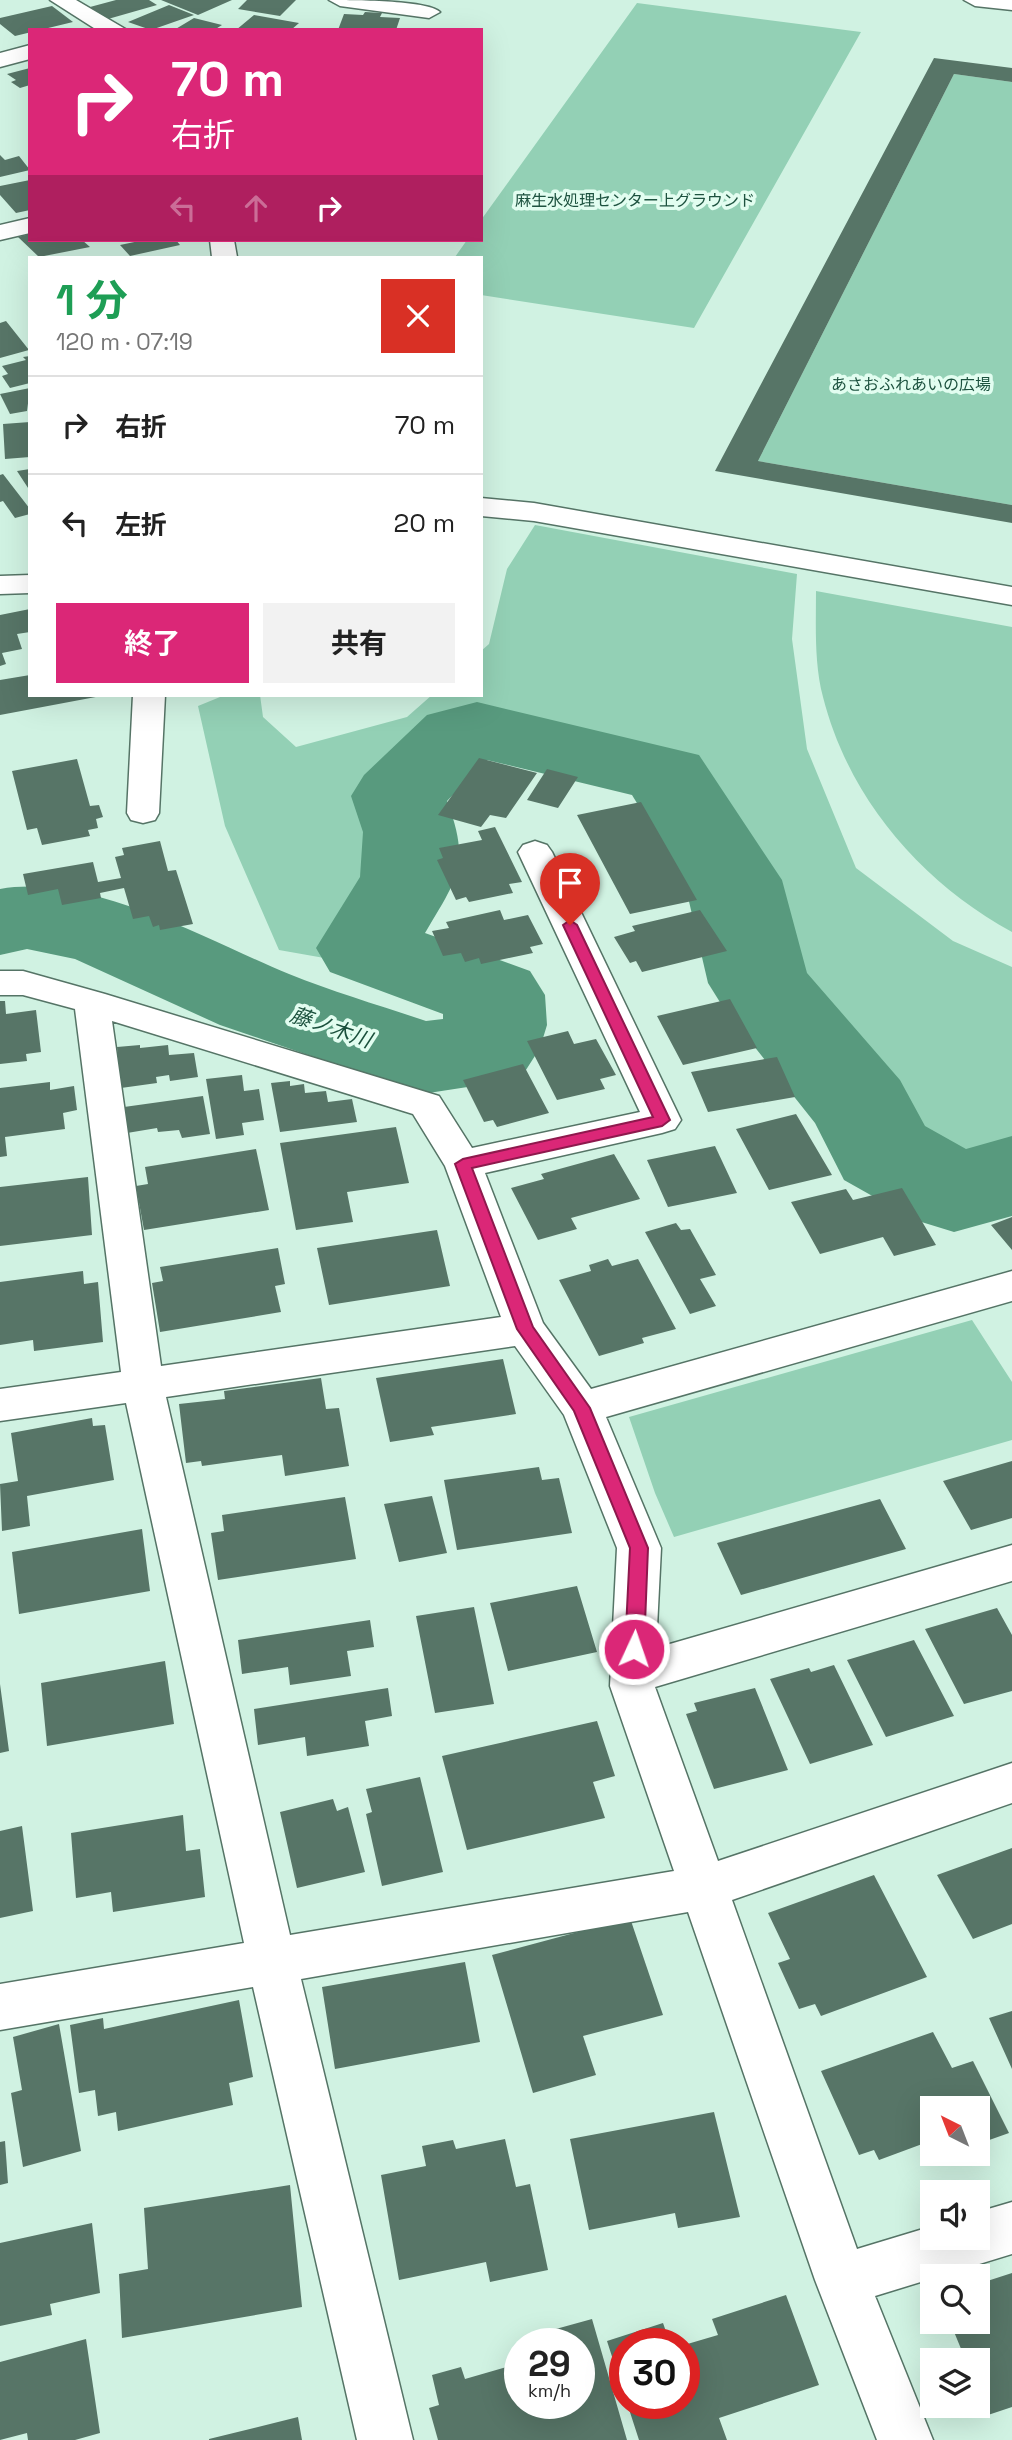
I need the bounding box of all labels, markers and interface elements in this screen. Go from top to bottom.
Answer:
text: 70 m [171,48,284,110]
icon: right [56,56,147,147]
text: 右折 [171,115,235,155]
icon: left [164,189,202,227]
icon: ahead [237,189,275,227]
icon: right [310,189,348,227]
park label: 麻生水処理センター上グラウンド [515,190,755,211]
text: 1 分 [56,274,128,327]
button: close [381,279,455,353]
text: 120 m · 07:19 [56,327,193,357]
park label: あさおふれあいの広場 [831,374,991,395]
icon: right [56,406,94,444]
text: 70 m [395,408,455,442]
text: 右折 [115,410,167,444]
icon: left [56,504,94,542]
text: 20 m [394,506,455,540]
text: 左折 [115,508,167,542]
button: 終了 [56,603,249,683]
button: 共有 [263,603,455,683]
pin [540,853,600,925]
icon: arrive [551,864,589,902]
water label: 藤ノ木川 [287,1001,377,1054]
position arrow [597,1612,671,1686]
north arrow [920,2096,990,2166]
map controls [920,2096,990,2418]
button: sound [920,2180,990,2250]
button: search [920,2264,990,2334]
speed limit sign: 30 [609,2328,700,2419]
text: 29 [528,2342,571,2386]
button: layers [920,2348,990,2418]
text: km/h [528,2379,571,2402]

